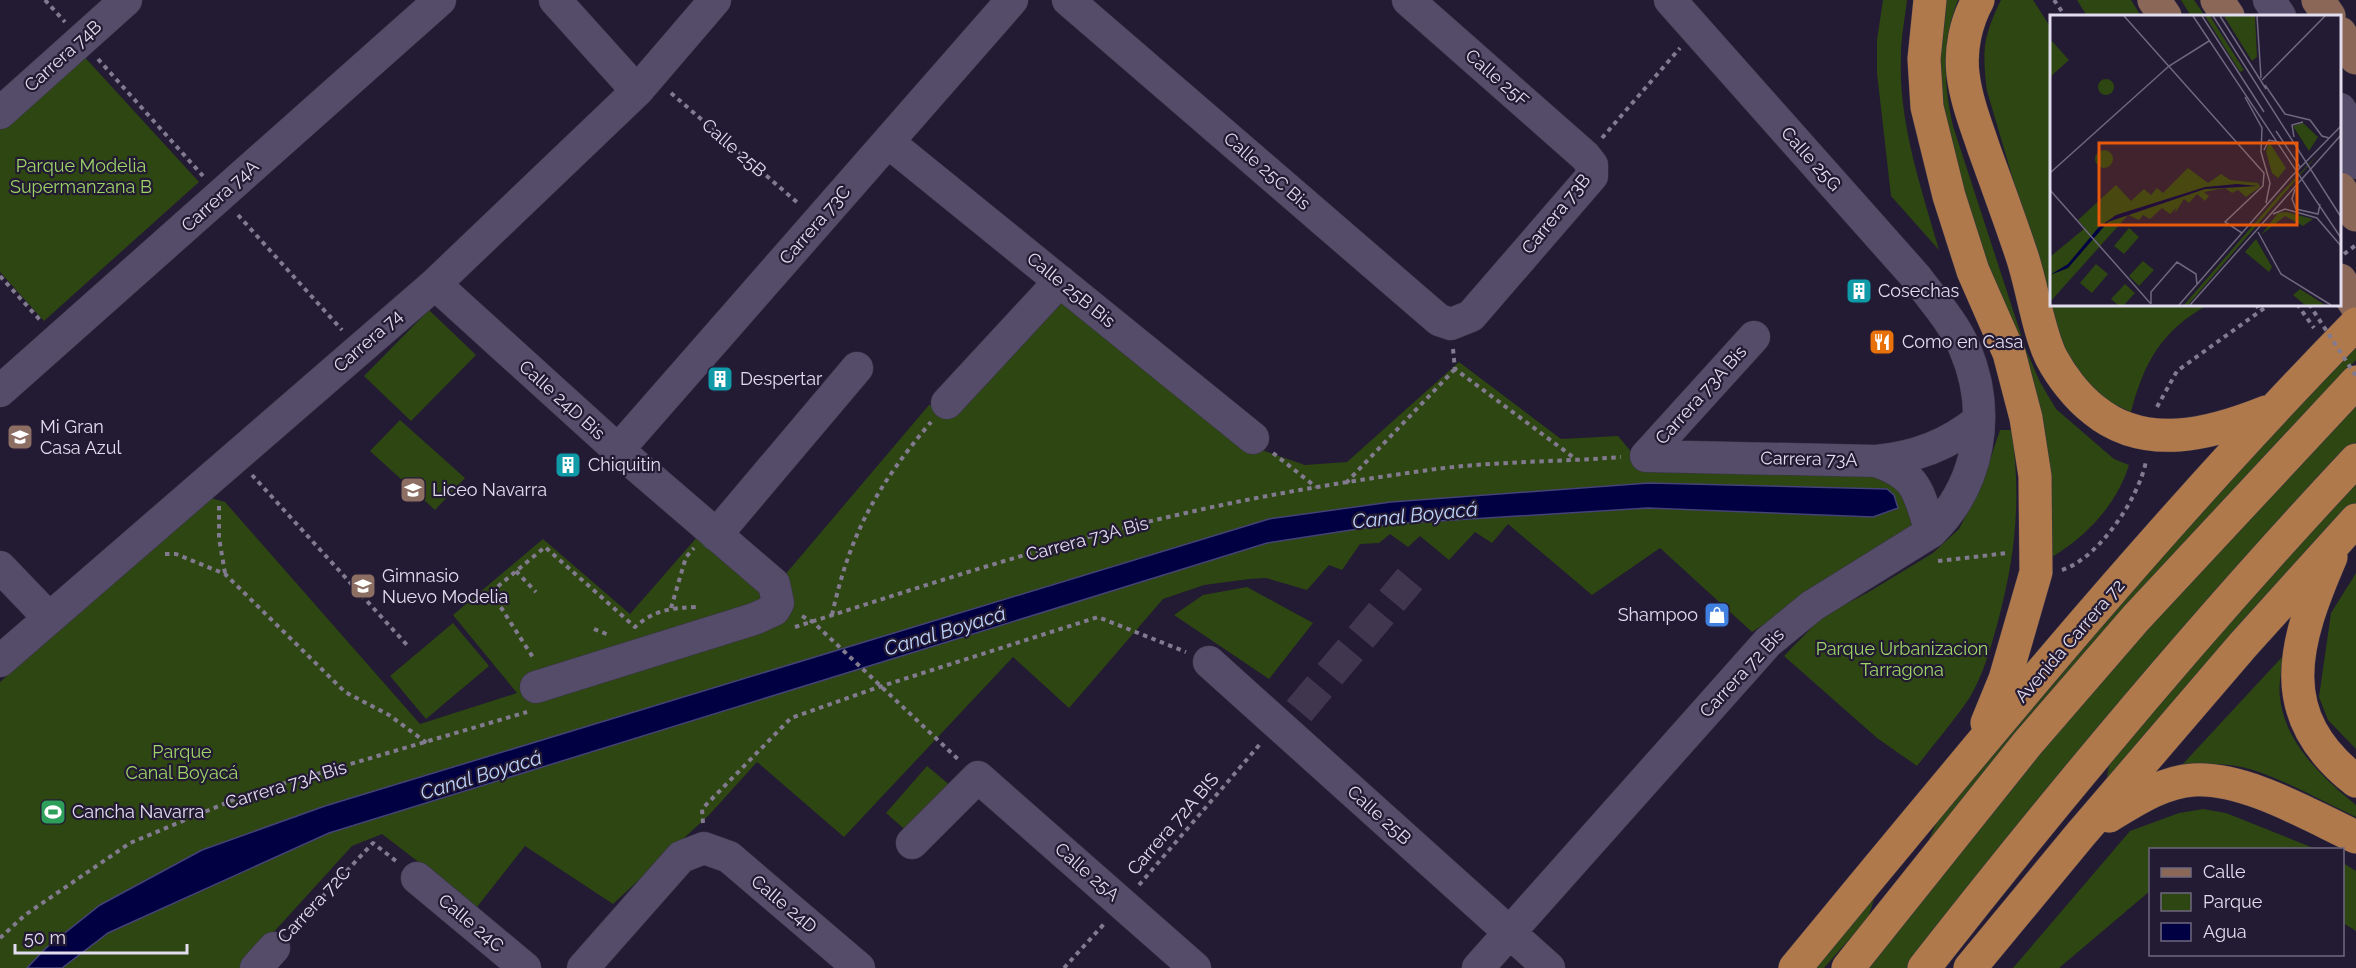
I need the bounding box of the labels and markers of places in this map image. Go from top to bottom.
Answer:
building icon: Cosechas [1844,276,1874,306]
place label: Cosechas [1878,280,1960,301]
restaurant icon: Como en Casa [1867,327,1897,357]
place label: Como en Casa [1902,331,2023,352]
building icon: Despertar [705,364,735,394]
place label: Despertar [740,368,823,389]
place label: Mi Gran Casa Azul [40,416,121,458]
school or university icon: Mi Gran Casa Azul [5,422,35,452]
building icon: Chiquitin [553,450,583,480]
place label: Chiquitin [588,454,661,475]
school or university icon: Liceo Navarra [398,475,428,505]
place label: Liceo Navarra [432,479,547,500]
place label: Gimnasio Nuevo Modelia [382,565,508,607]
school or university icon: Gimnasio Nuevo Modelia [348,571,378,601]
shop icon: Shampoo [1702,600,1732,630]
place label: Shampoo [1618,604,1698,625]
sports icon: Cancha Navarra [38,797,68,827]
place label: Cancha Navarra [72,801,204,822]

